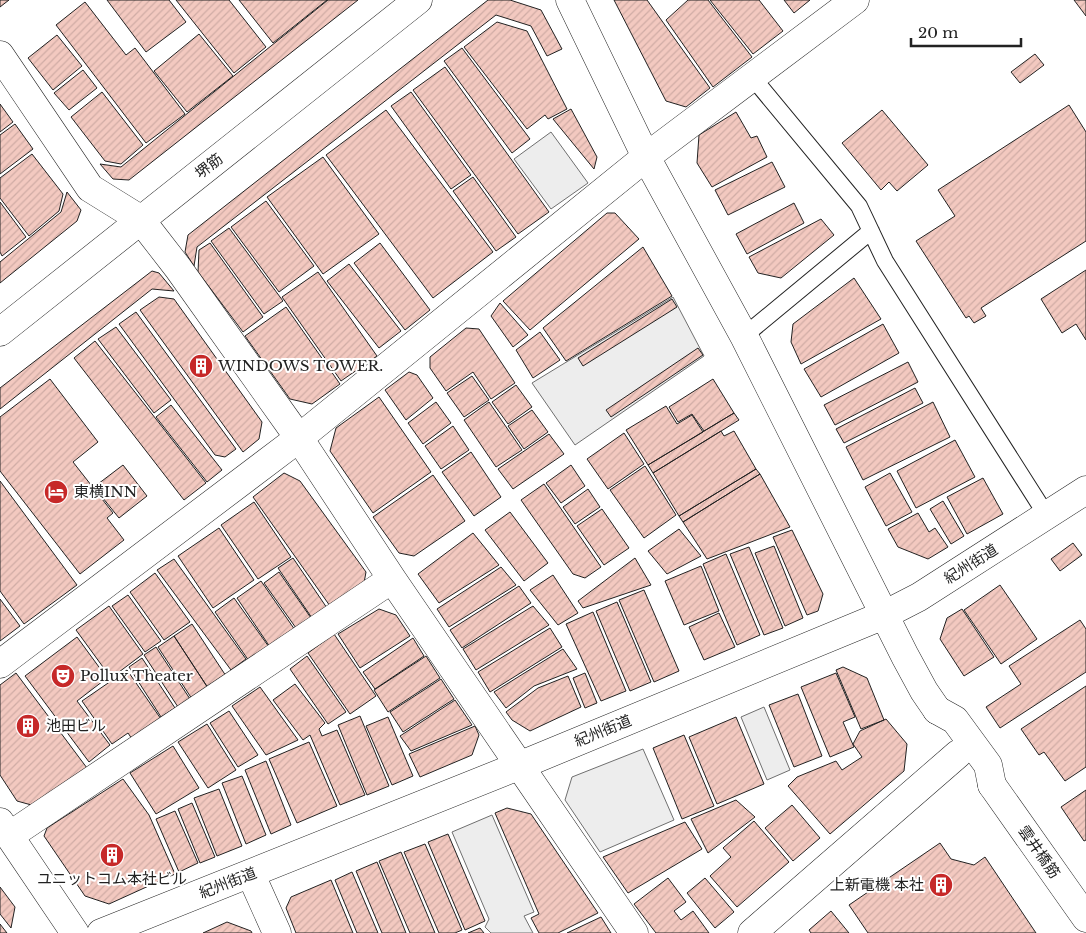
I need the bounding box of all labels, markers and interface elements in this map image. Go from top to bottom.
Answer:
scale bar [911,15,1021,47]
text: 20 m [918,23,958,42]
street label: 堺筋 [191,149,226,182]
building icon: WINDOWS TOWER. [188,353,214,379]
place label: WINDOWS TOWER. [217,356,383,375]
hotel icon: 東横INN [43,479,69,505]
place label: 東横INN [74,482,137,501]
street label: 紀州街道 [940,540,1001,588]
theatre icon: Pollux Theater [50,663,76,689]
place label: Pollux Theater [80,666,194,685]
street label: 紀州街道 [571,710,634,751]
building icon: 池田ビル [15,713,41,739]
place label: 池田ビル [46,716,106,735]
street label: 雲井橋筋 [1014,822,1064,882]
building icon: ユニットコム本社ビル [99,842,125,868]
street label: 紀州街道 [196,863,259,902]
place label: ユニットコム本社ビル [37,869,187,888]
building icon: 上新電機 本社 [928,872,954,898]
place label: 上新電機 本社 [830,875,924,894]

